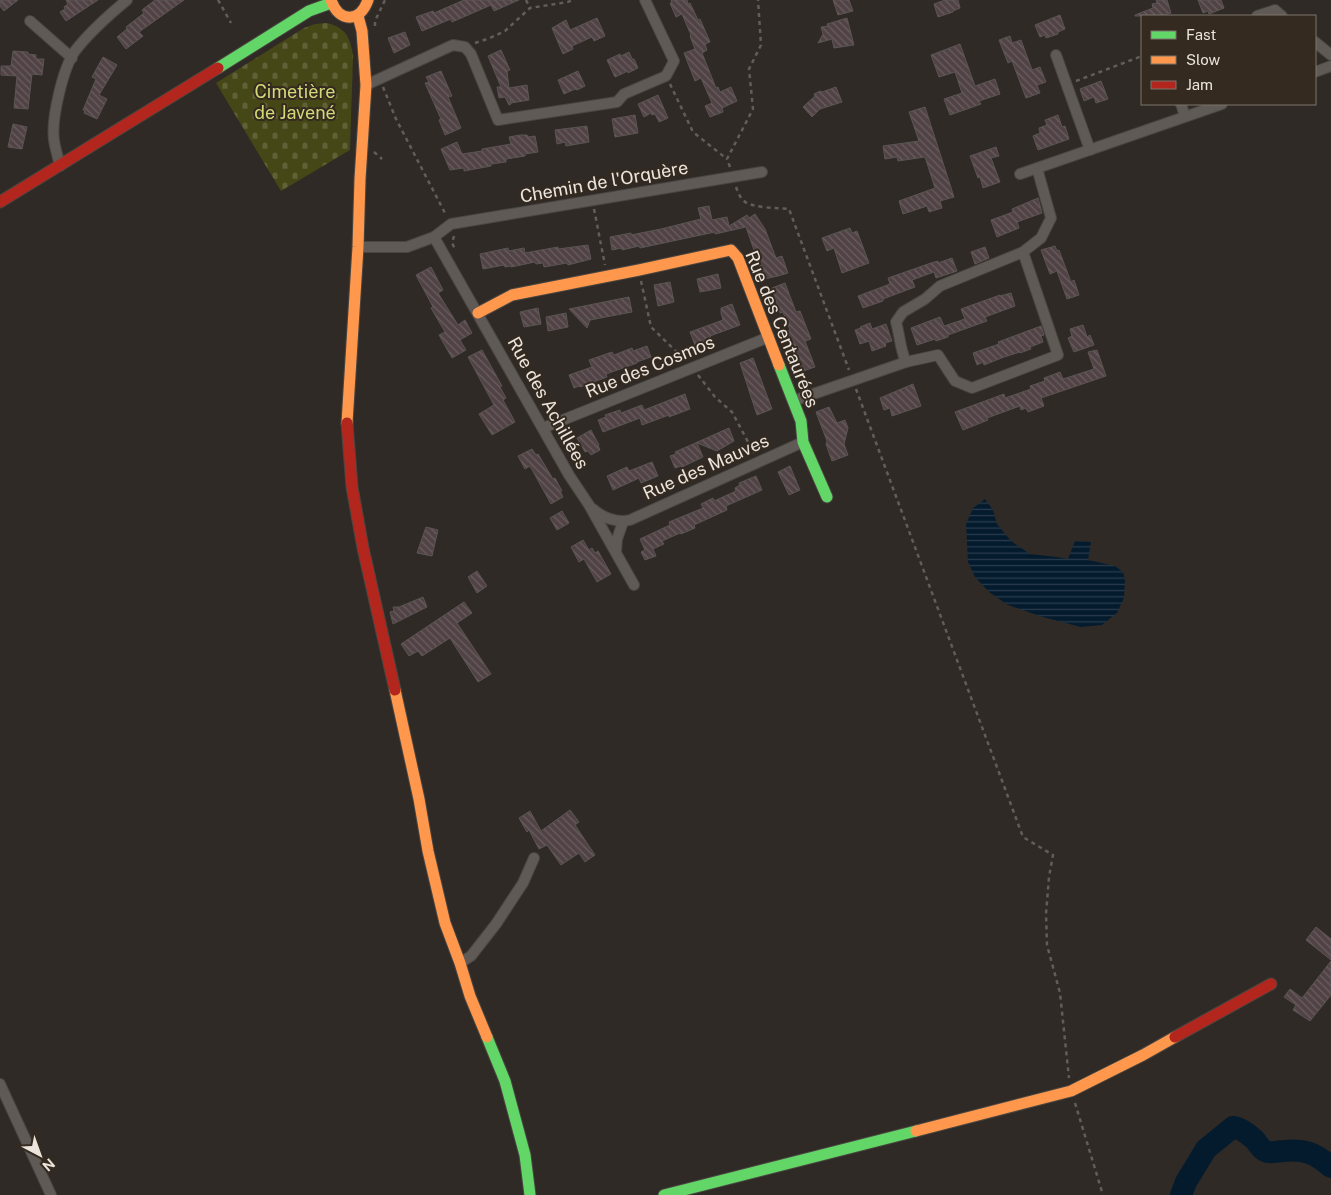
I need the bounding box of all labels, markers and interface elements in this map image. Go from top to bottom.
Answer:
legend [1141,15,1316,105]
text: Fast [1186,26,1216,43]
text: Slow [1186,51,1221,68]
text: Jam [1186,76,1213,93]
park label: Cimetière de Javené [254,81,336,123]
street label: Chemin de l'Orquère [518,156,690,207]
street label: Rue des Centaurées [741,247,824,410]
street label: Rue des Cosmos [582,331,717,402]
street label: Rue des Achillées [503,333,593,472]
street label: Rue des Mauves [640,429,772,504]
north arrow [15,1130,65,1180]
text: N [39,1155,58,1174]

